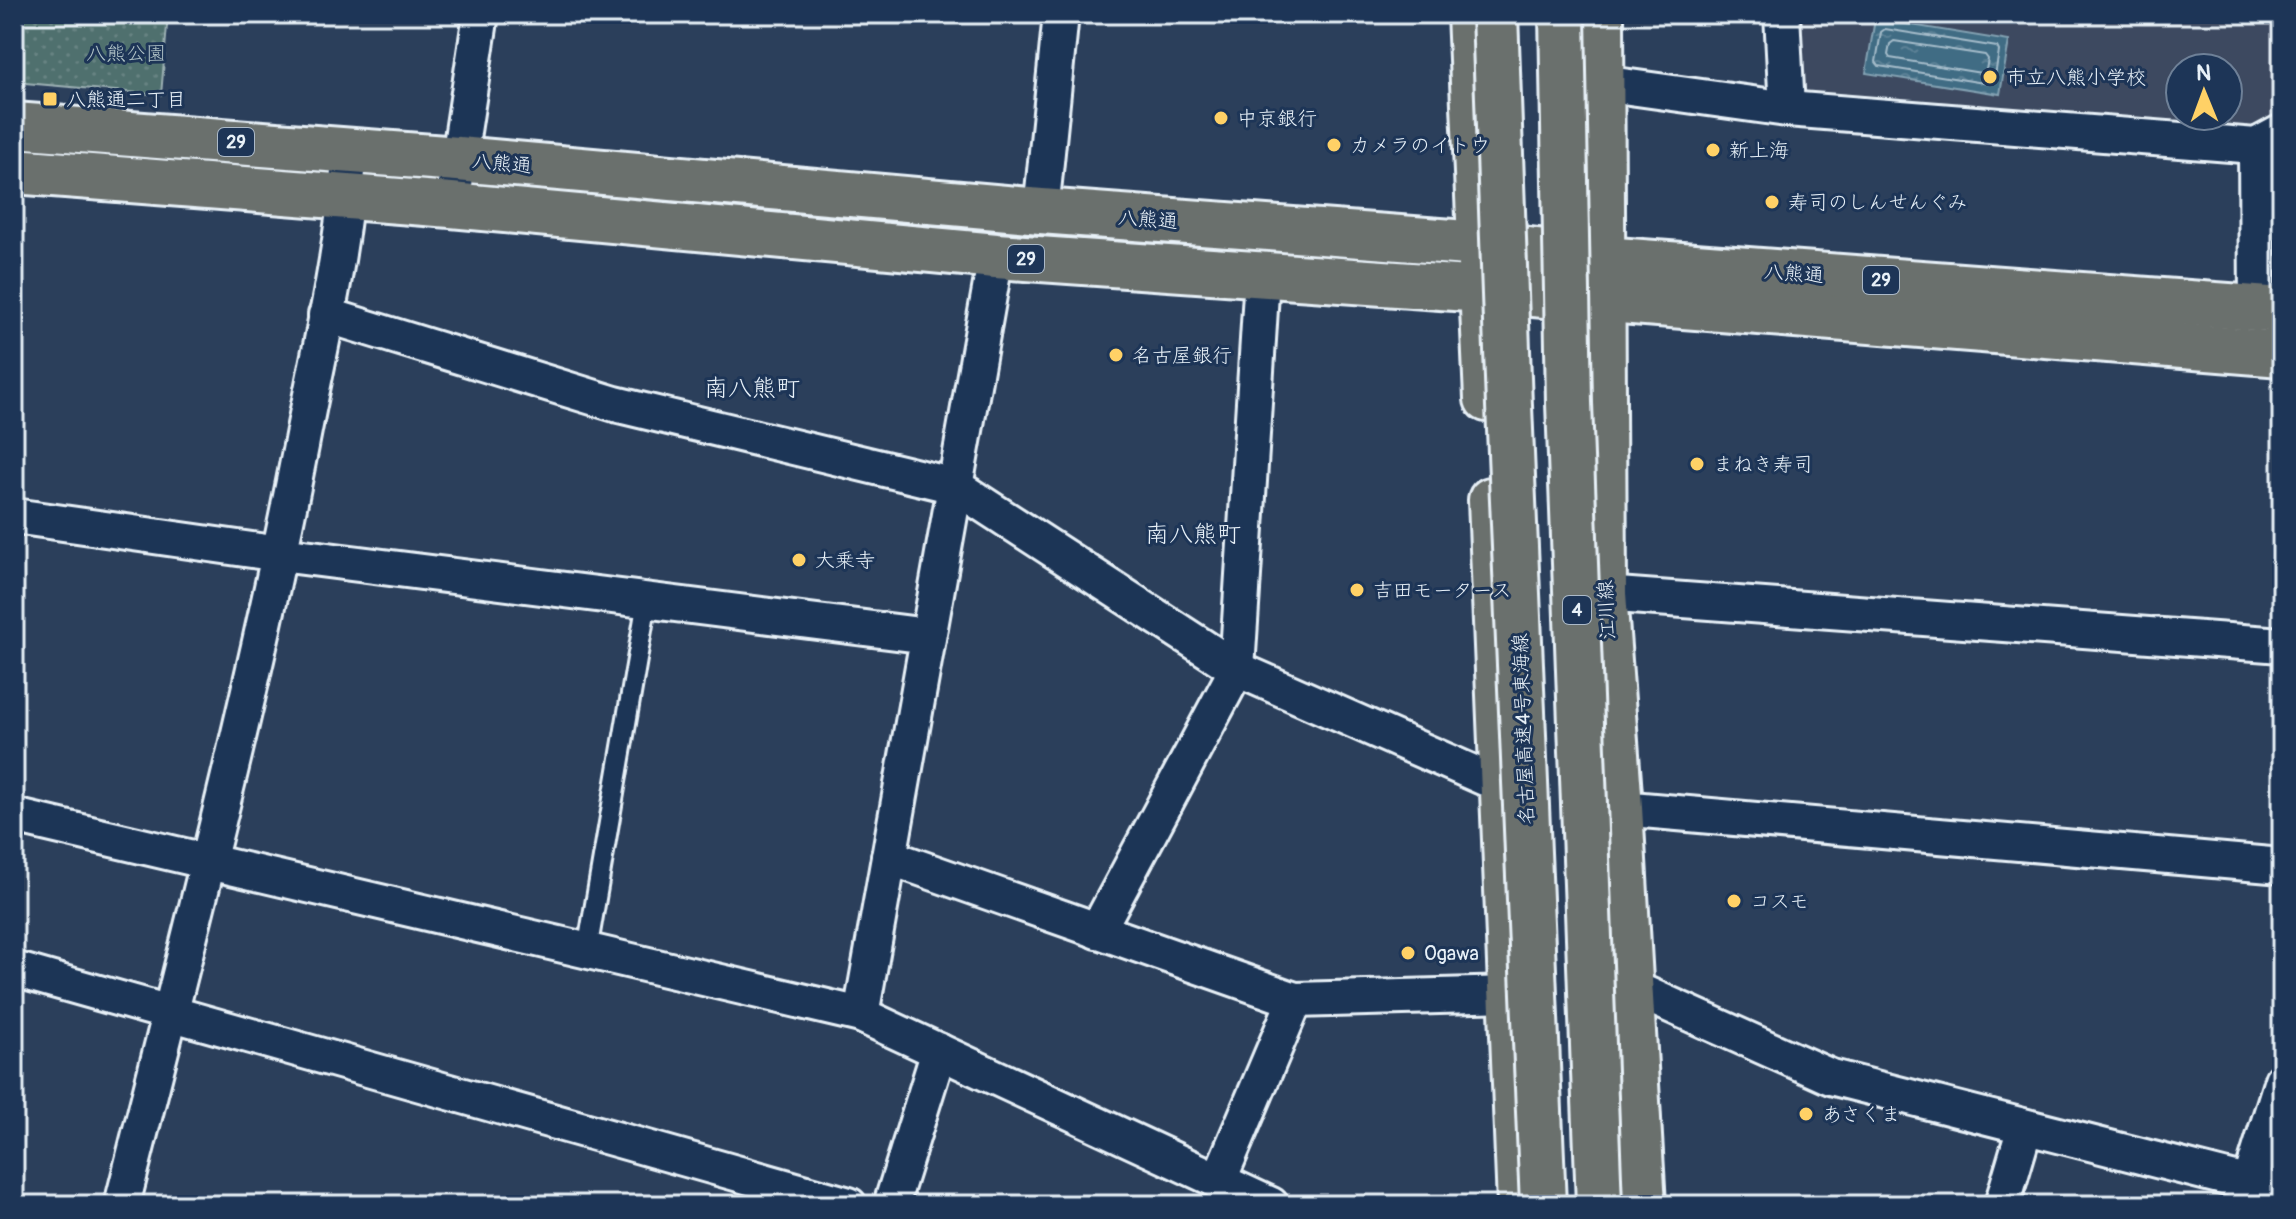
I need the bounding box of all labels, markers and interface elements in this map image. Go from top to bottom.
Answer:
park label: 八熊公園 [86,41,166,66]
north arrow [2164,52,2244,132]
text: N [2196,59,2211,87]
place label: 市立八熊小学校 [2006,65,2146,90]
marker: 市立八熊小学校 [1981,68,1999,86]
place label: 八熊通二丁目 [66,87,186,112]
marker: 八熊通二丁目 [41,90,59,108]
place label: 中京銀行 [1237,106,1317,131]
marker: 中京銀行 [1212,109,1230,127]
road number: 29 [218,128,254,156]
place label: カメラのイトウ [1350,133,1490,158]
marker: カメラのイトウ [1325,136,1343,154]
place label: 新上海 [1729,138,1789,163]
marker: 新上海 [1704,141,1722,159]
street label: 八熊通 [471,148,533,179]
place label: 寿司のしんせんぐみ [1788,190,1967,215]
marker: 寿司のしんせんぐみ [1763,193,1781,211]
street label: 八熊通 [1117,205,1179,234]
road number: 29 [1008,245,1044,273]
street label: 八熊通 [1763,259,1825,288]
road number: 29 [1863,266,1899,294]
place label: 名古屋銀行 [1132,343,1232,368]
marker: 名古屋銀行 [1107,346,1125,364]
district label: 南八熊町 [704,374,800,403]
place label: まねき寿司 [1713,452,1813,477]
marker: まねき寿司 [1688,455,1706,473]
district label: 南八熊町 [1145,520,1241,549]
place label: 大乗寺 [815,548,875,573]
marker: 大乗寺 [790,551,808,569]
place label: 吉田モータース [1373,578,1511,603]
street label: 江川線 [1592,579,1621,641]
marker: 吉田モータース [1348,581,1366,599]
road number: 4 [1563,596,1591,624]
street label: 名古屋高速4号東海線 [1508,633,1539,825]
place label: コスモ [1750,889,1809,914]
marker: コスモ [1725,892,1743,910]
place label: Ogawa [1424,941,1479,966]
marker: Ogawa [1399,944,1417,962]
place label: あさくま [1822,1102,1901,1127]
marker: あさくま [1797,1105,1815,1123]

